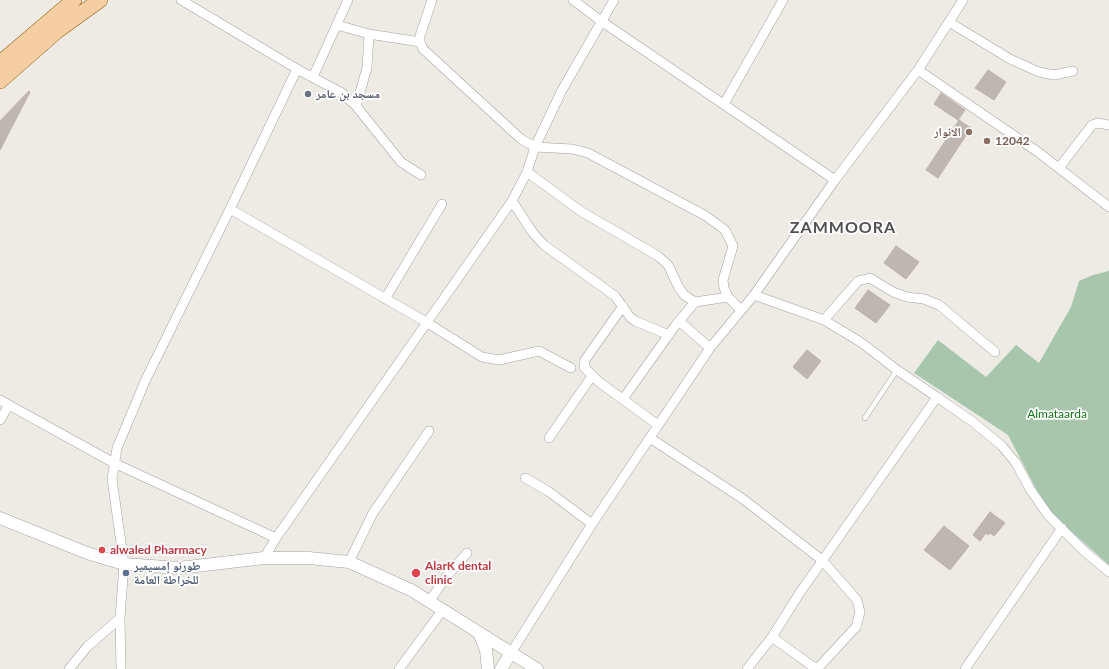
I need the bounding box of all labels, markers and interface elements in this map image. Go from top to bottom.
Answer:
place label: مسجد بن عامر [316,87,380,101]
marker: مسجد بن عامر [303,89,313,99]
place label: الانوار [934,125,961,139]
marker: الانوار [964,127,974,137]
place label: 12042 [995,134,1030,148]
marker: 12042 [982,136,992,146]
district label: ZAMMOORA [790,218,896,238]
park label: Almataarda [1027,407,1087,421]
place label: alwaled Pharmacy [110,543,207,557]
marker: alwaled Pharmacy [97,545,107,555]
place label: طورنو إمسيمير للخراطة العامة [134,559,201,587]
place label: AlarK dental clinic [425,559,491,587]
marker: AlarK dental clinic [410,567,422,579]
marker: طورنو إمسيمير للخراطة العامة [121,568,131,578]

